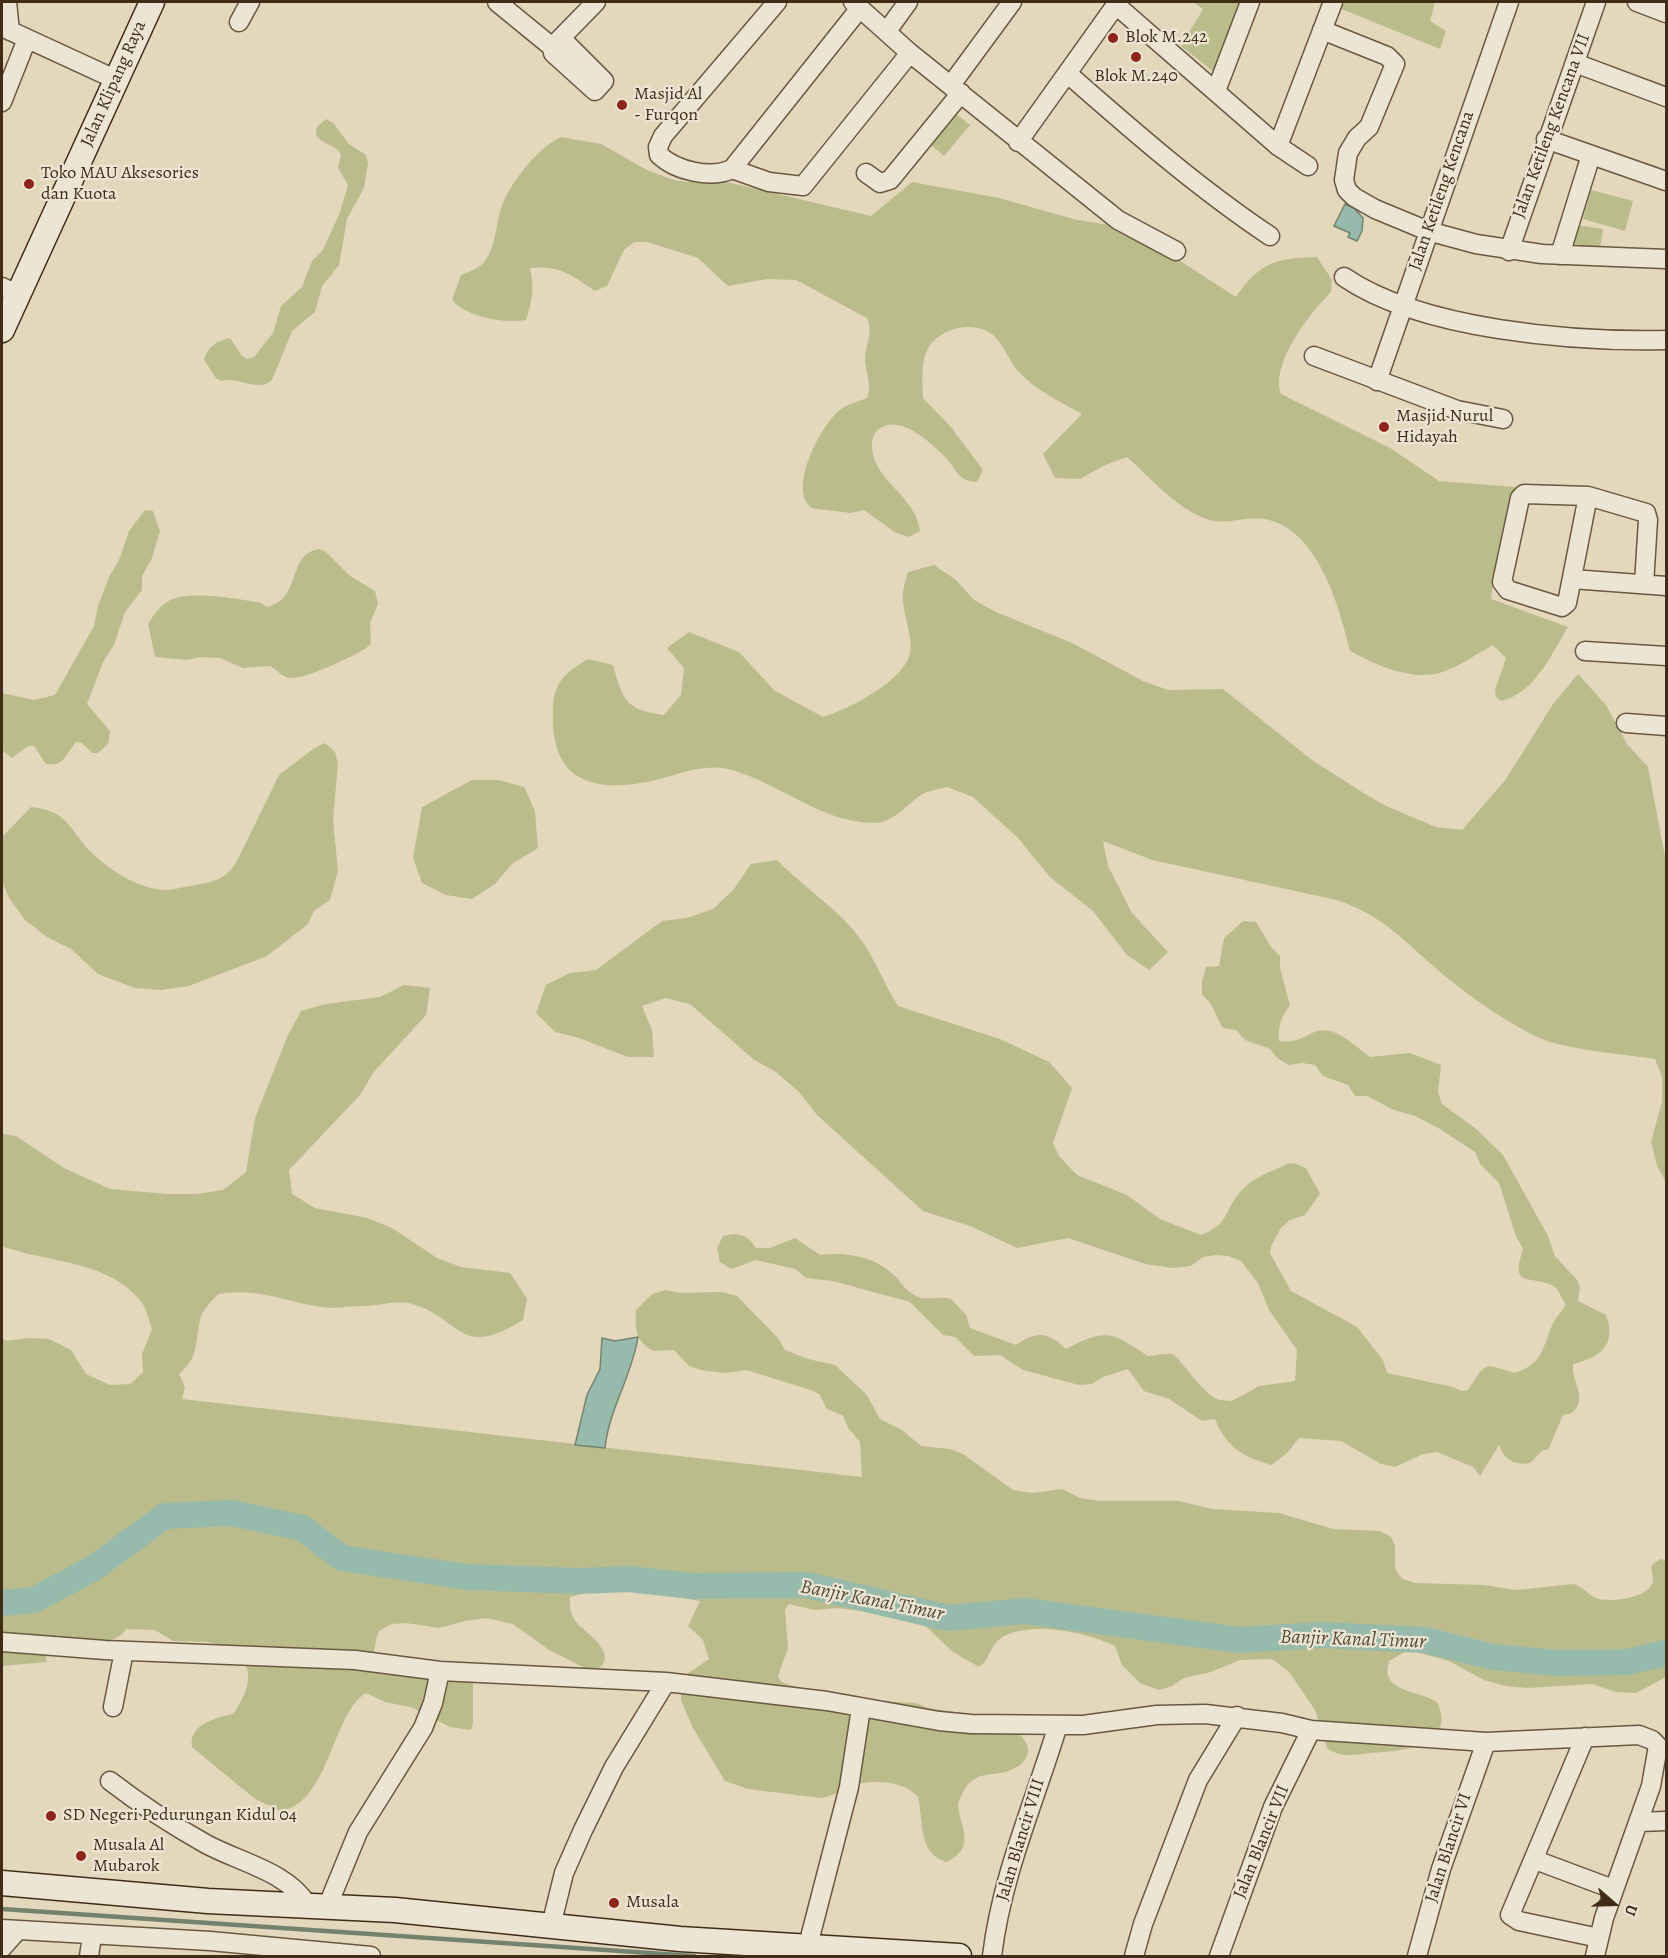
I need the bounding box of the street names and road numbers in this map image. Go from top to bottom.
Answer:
street label: Jalan Klipang Raya [77,18,151,150]
street label: Jalan Ketileng Kencana VII [1509,31,1595,221]
street label: Jalan Ketileng Kencana [1405,108,1479,274]
street label: Jalan Blancir VIII [992,1776,1050,1904]
street label: Jalan Blancir VII [1229,1782,1295,1902]
street label: Jalan Blancir VI [1421,1790,1477,1906]

